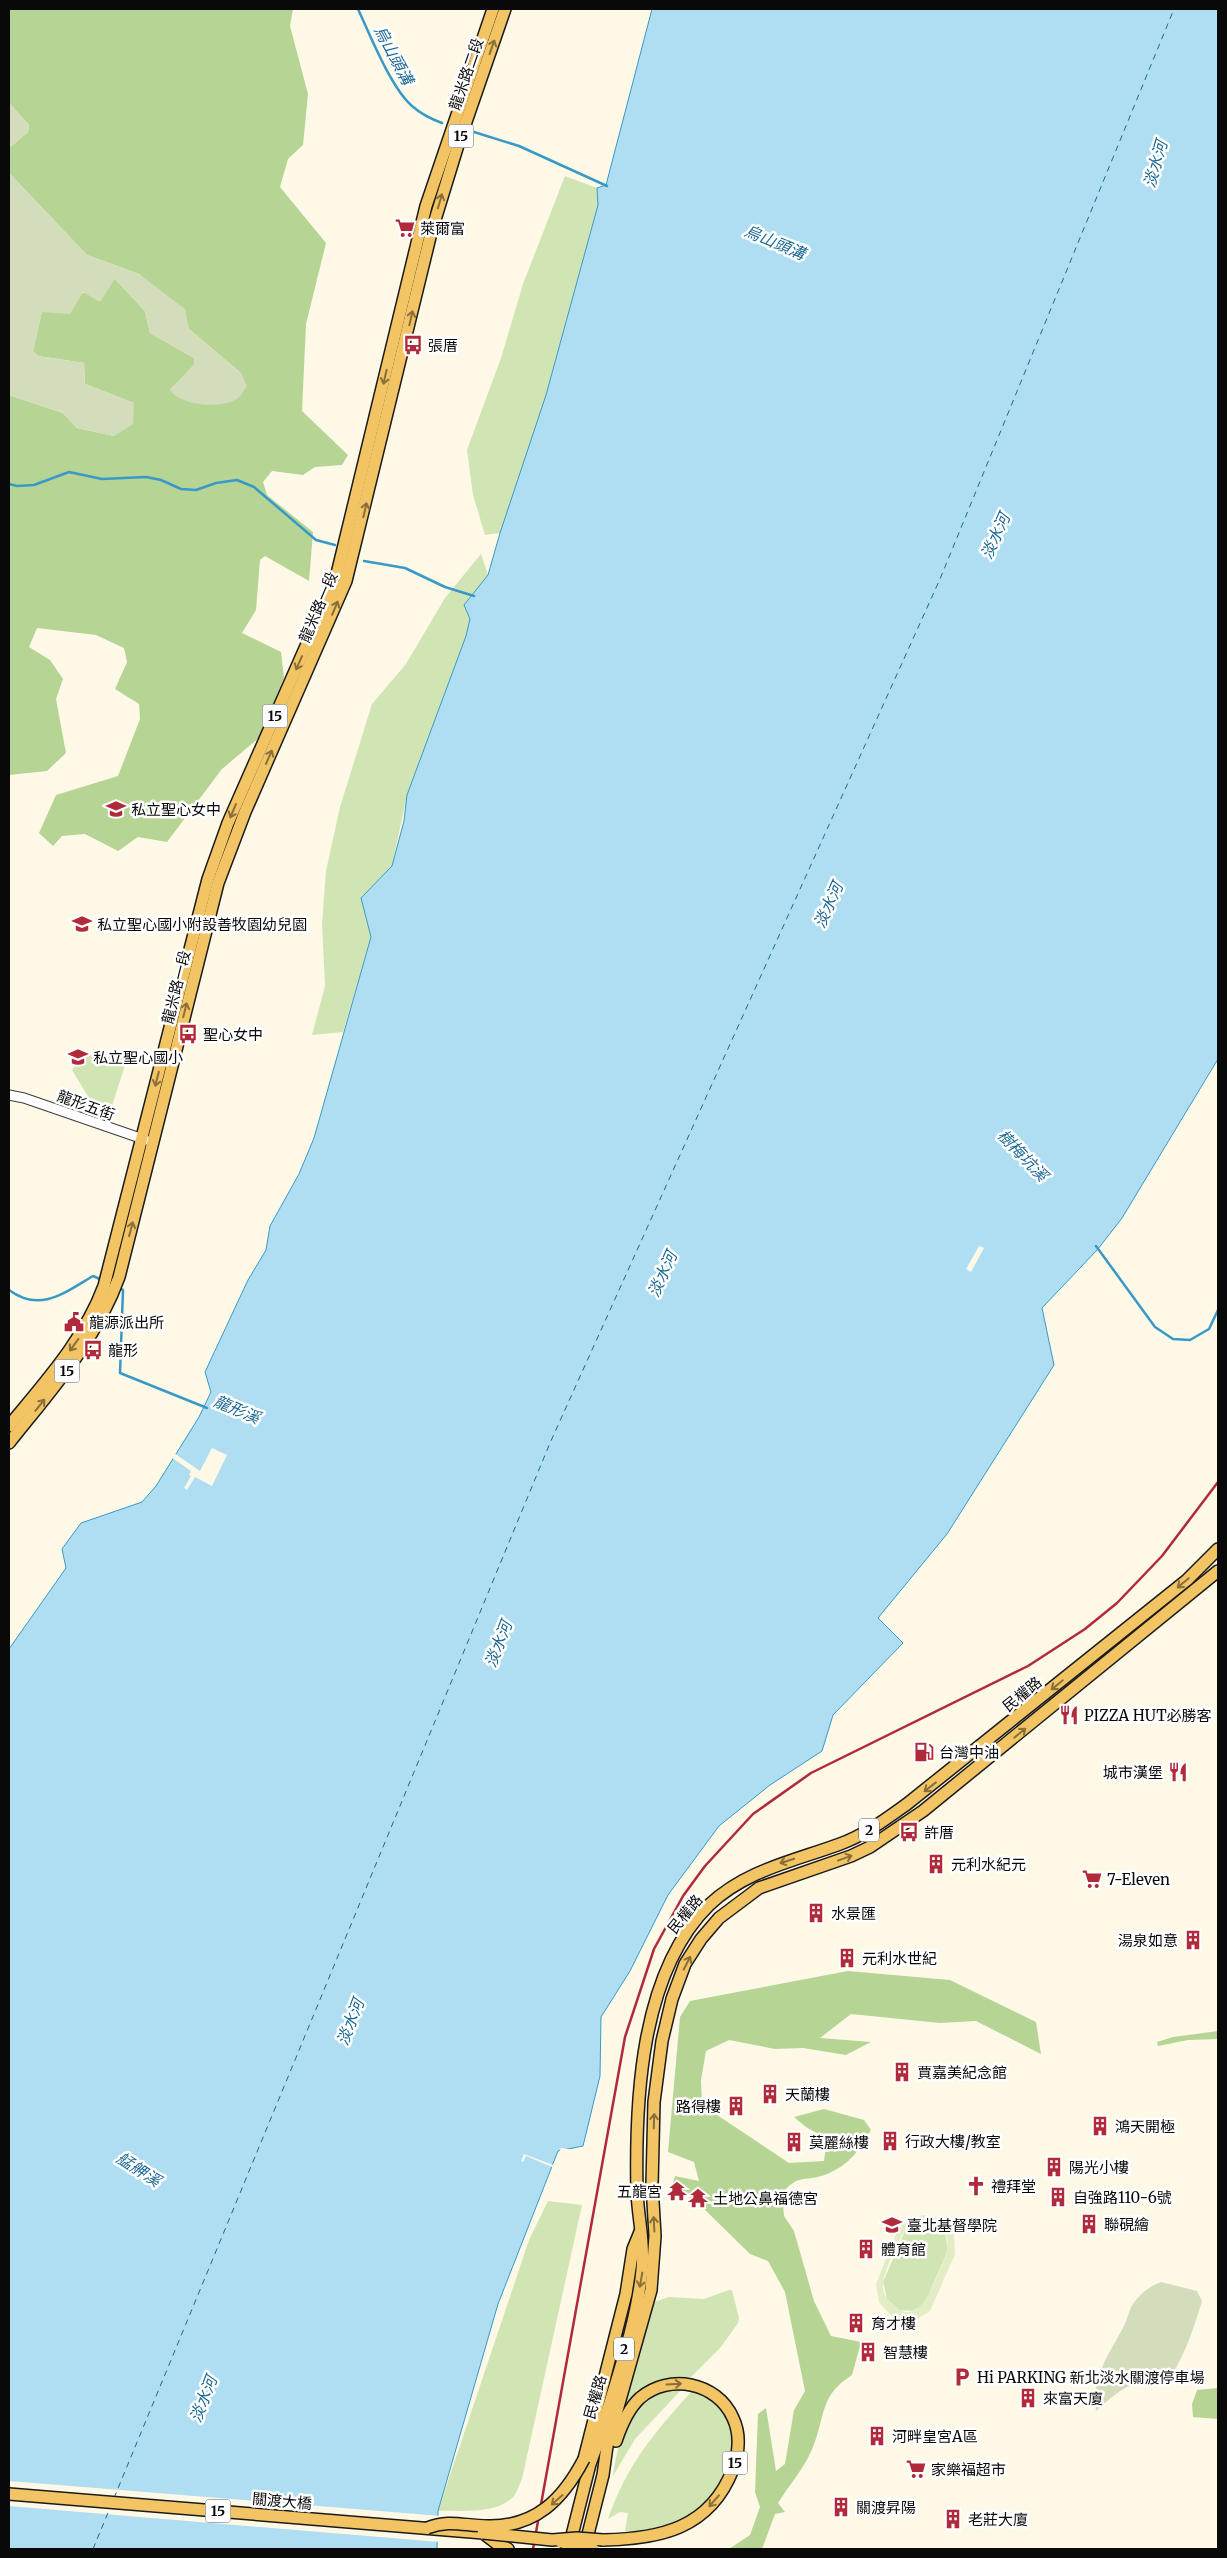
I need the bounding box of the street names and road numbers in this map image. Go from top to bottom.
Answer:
street label: 龍米路二段 [445,35,487,113]
road number: 15 [448,124,474,148]
street label: 龍米路一段 [295,569,341,645]
road number: 15 [262,704,288,728]
street label: 龍米路一段 [158,948,194,1026]
street label: 龍形五街 [55,1086,117,1124]
road number: 15 [54,1360,80,1382]
street label: 民權路 [999,1672,1045,1716]
road number: 2 [859,1818,879,1842]
street label: 民權路 [663,1891,707,1937]
road number: 2 [614,2338,634,2360]
street label: 民權路 [580,2373,610,2421]
road number: 15 [722,2452,748,2474]
street label: 關渡大橋 [251,2489,313,2513]
road number: 15 [206,2500,230,2522]

